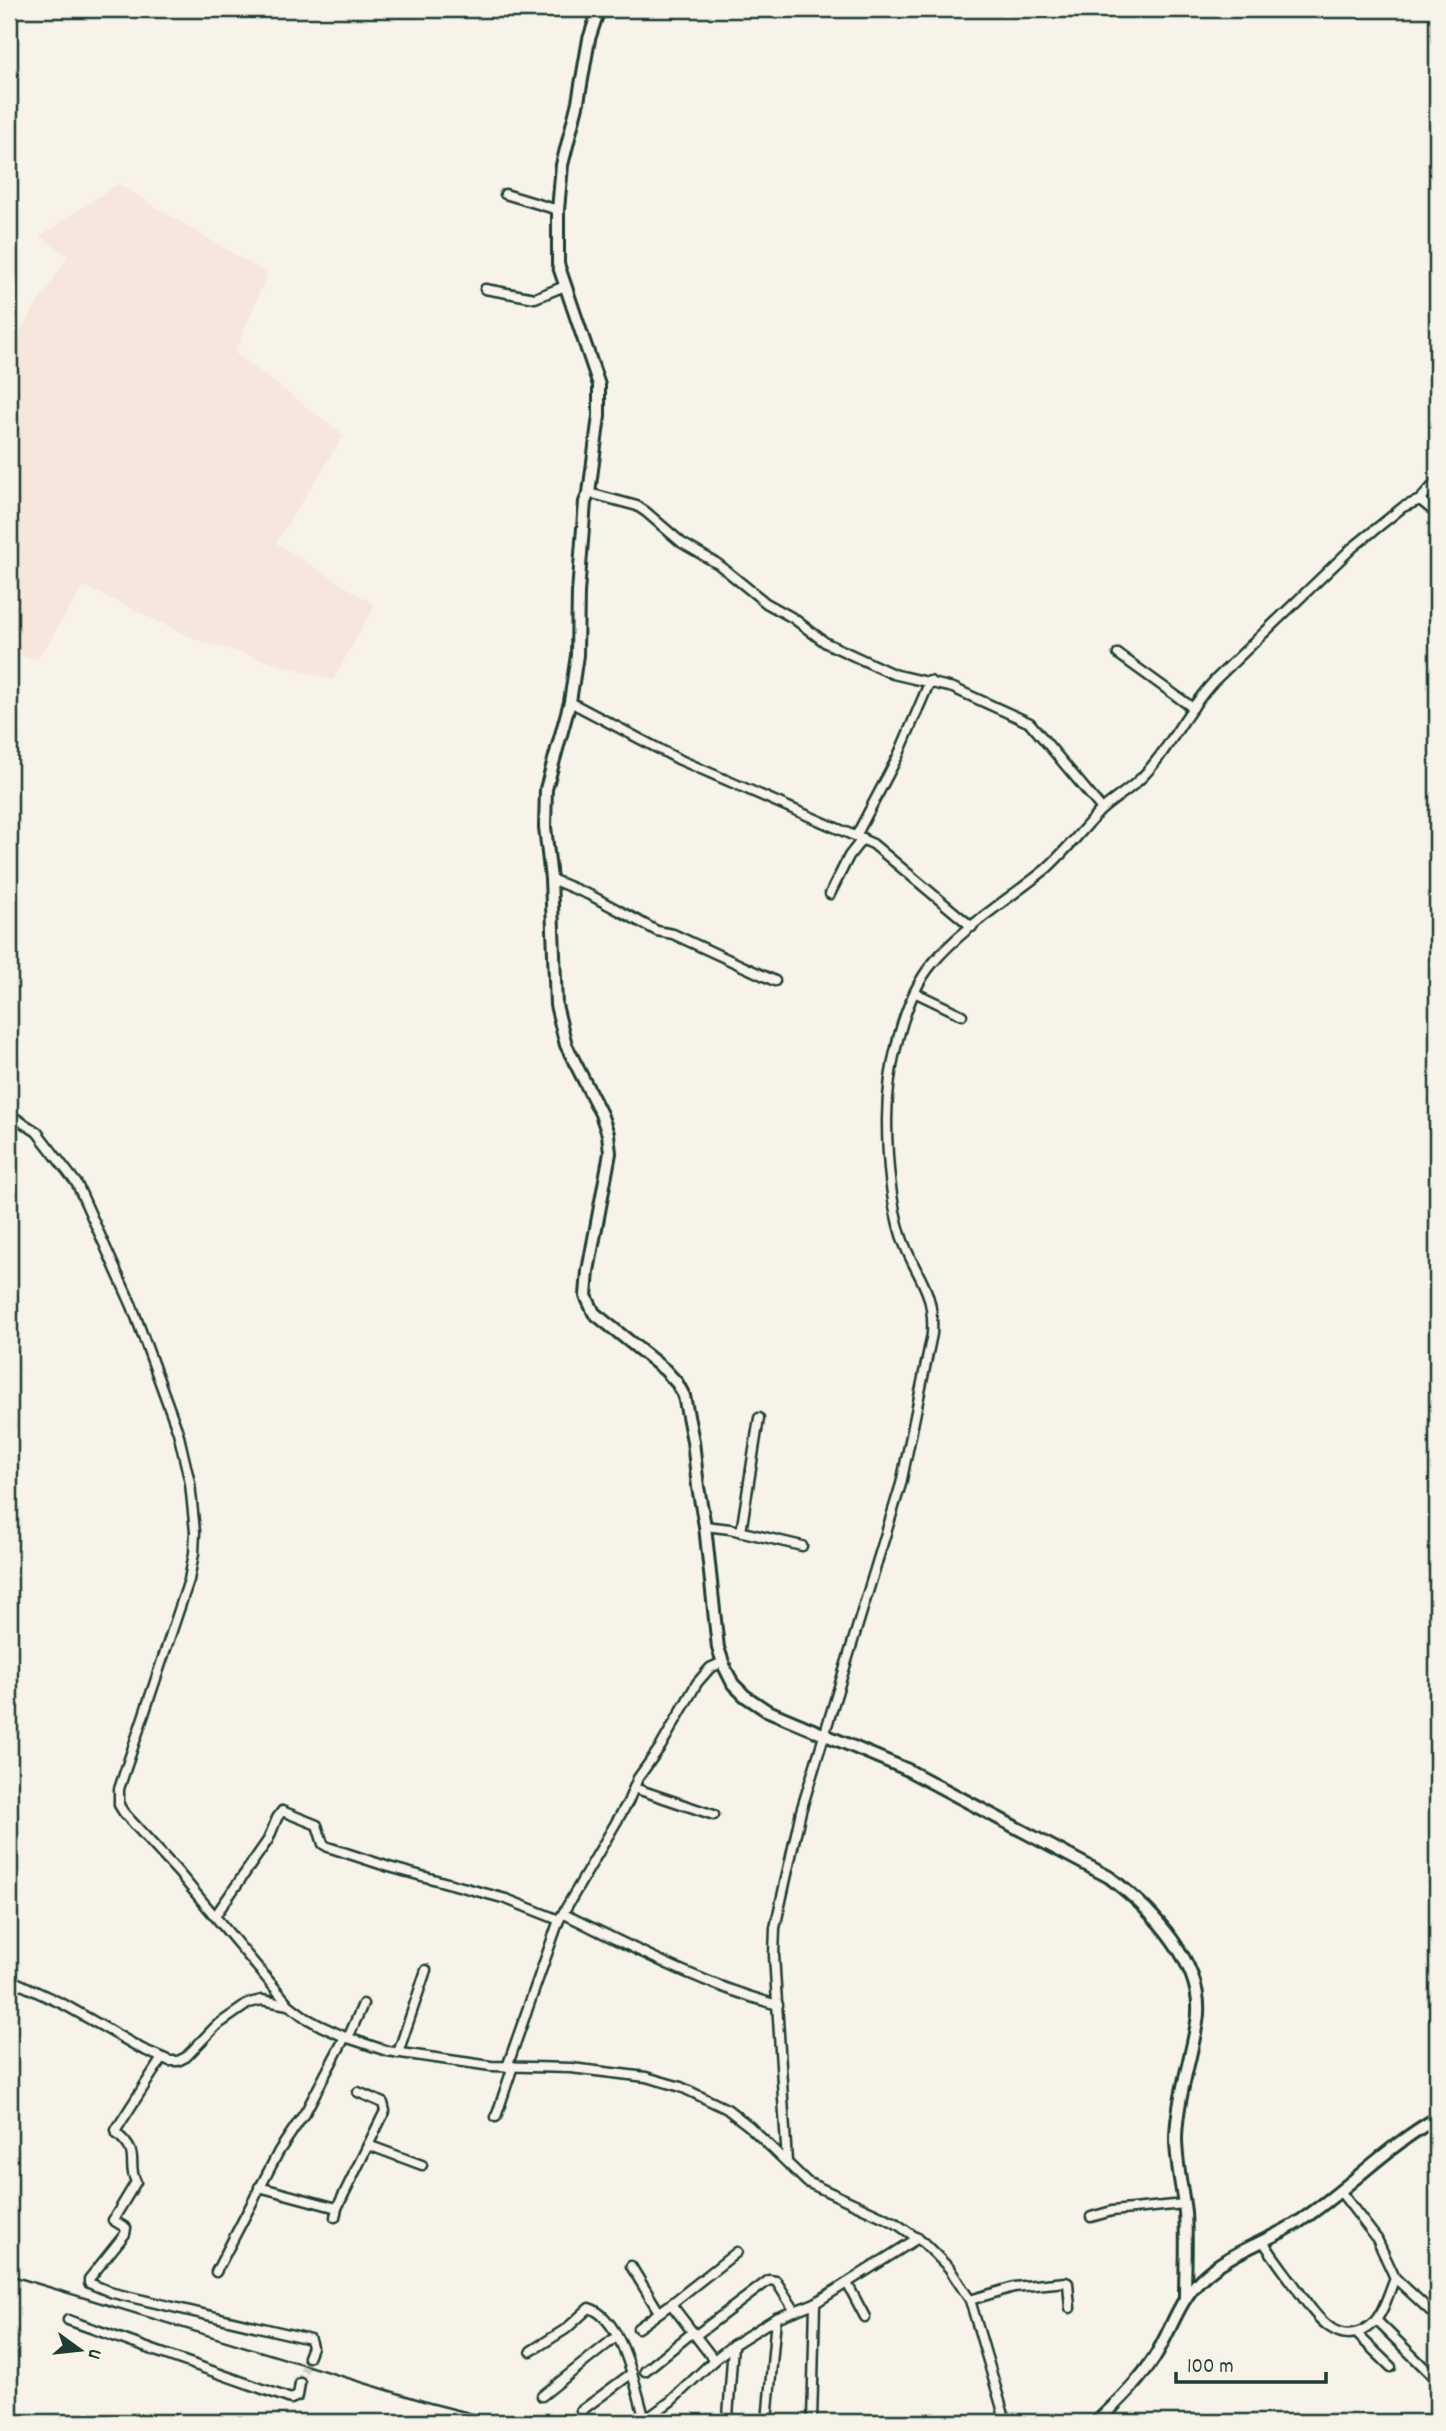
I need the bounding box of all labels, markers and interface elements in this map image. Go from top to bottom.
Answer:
north arrow [46,2316,116,2386]
scale bar [1176,2340,1327,2384]
text: U [79,2346,107,2361]
text: 100 m [1187,2353,1234,2383]

